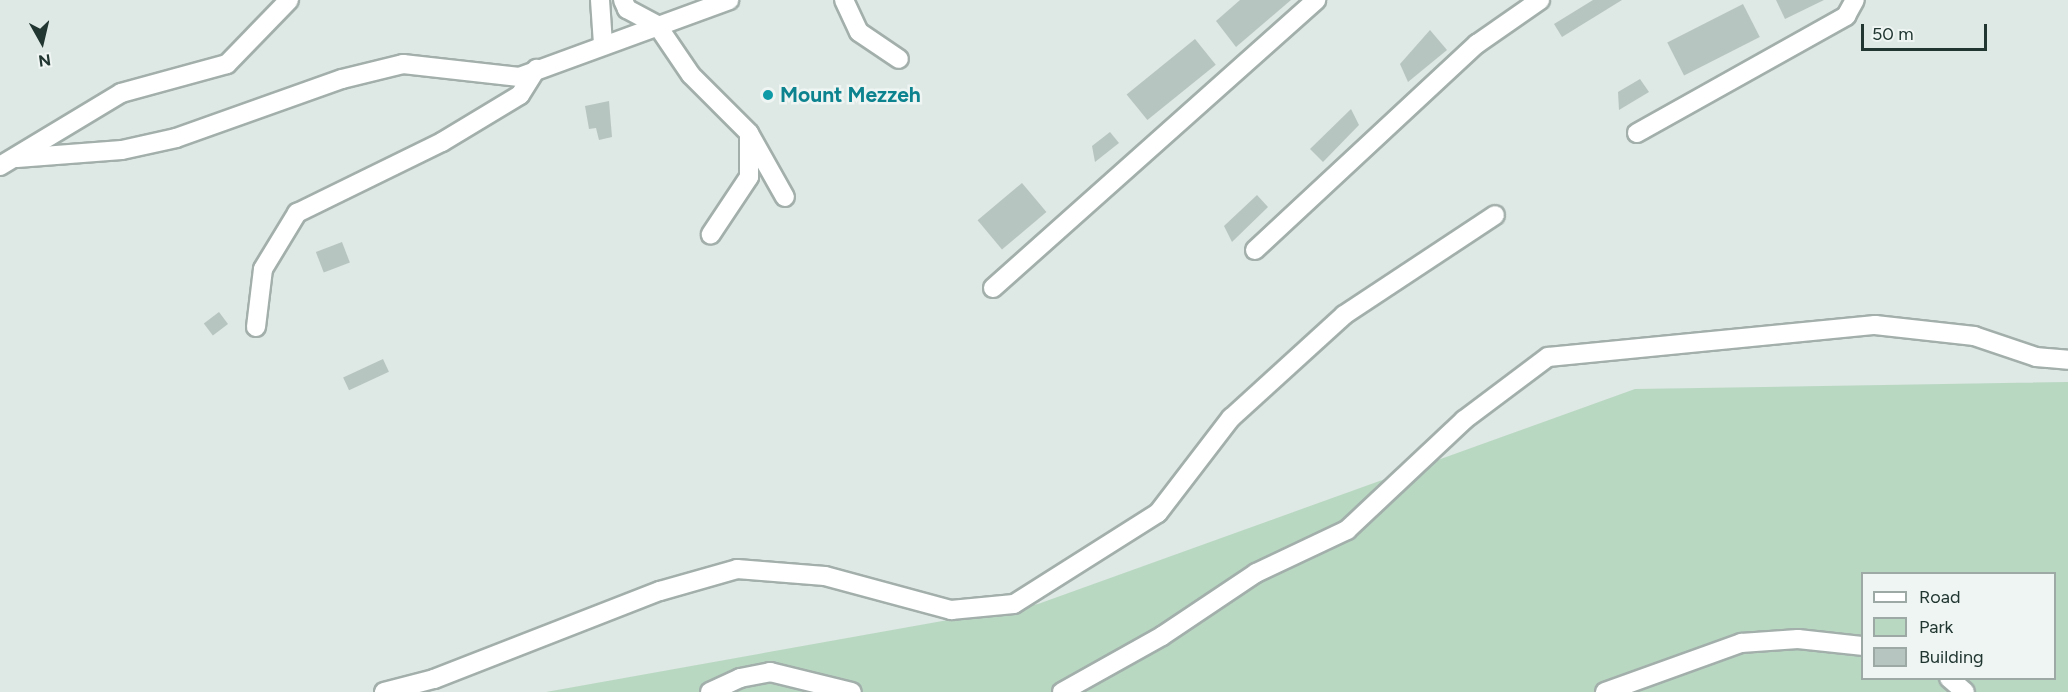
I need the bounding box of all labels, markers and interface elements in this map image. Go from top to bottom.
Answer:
north arrow [12,12,72,72]
scale bar [1864,12,1990,50]
text: 50 m [1872,23,1914,45]
text: N [37,50,52,71]
place label: Mount Mezzeh [780,82,921,108]
marker: Mount Mezzeh [761,88,775,102]
legend [1861,572,2056,680]
text: Road [1919,586,1960,608]
text: Park [1919,616,1953,638]
text: Building [1919,646,1984,668]

